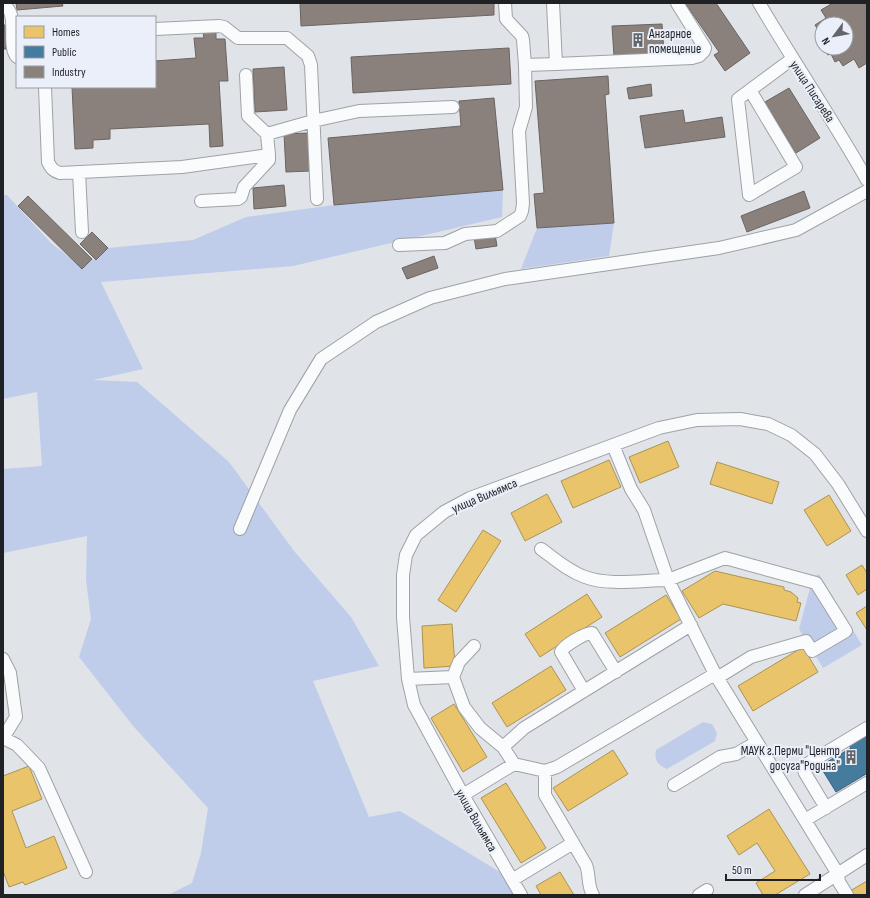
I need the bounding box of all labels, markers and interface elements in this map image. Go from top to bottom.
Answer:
legend [16,16,156,88]
north arrow [814,16,854,56]
text: Homes [52,25,80,40]
place label: Ангарное помещение [648,26,701,57]
building icon: Ангарное помещение [630,32,646,48]
text: N [819,35,833,47]
text: Public [52,45,77,60]
street label: улица Писарева [786,58,838,125]
text: Industry [52,65,86,80]
street label: улица Вильямса [449,475,520,517]
place label: МАУК г.Перми "Центр досуга"Родина" [741,743,840,774]
building icon: МАУК г.Перми "Центр досуга"Родина" [843,749,859,765]
street label: улица Вильямса [452,786,500,855]
scale bar [726,856,820,882]
text: 50 m [732,863,752,878]

